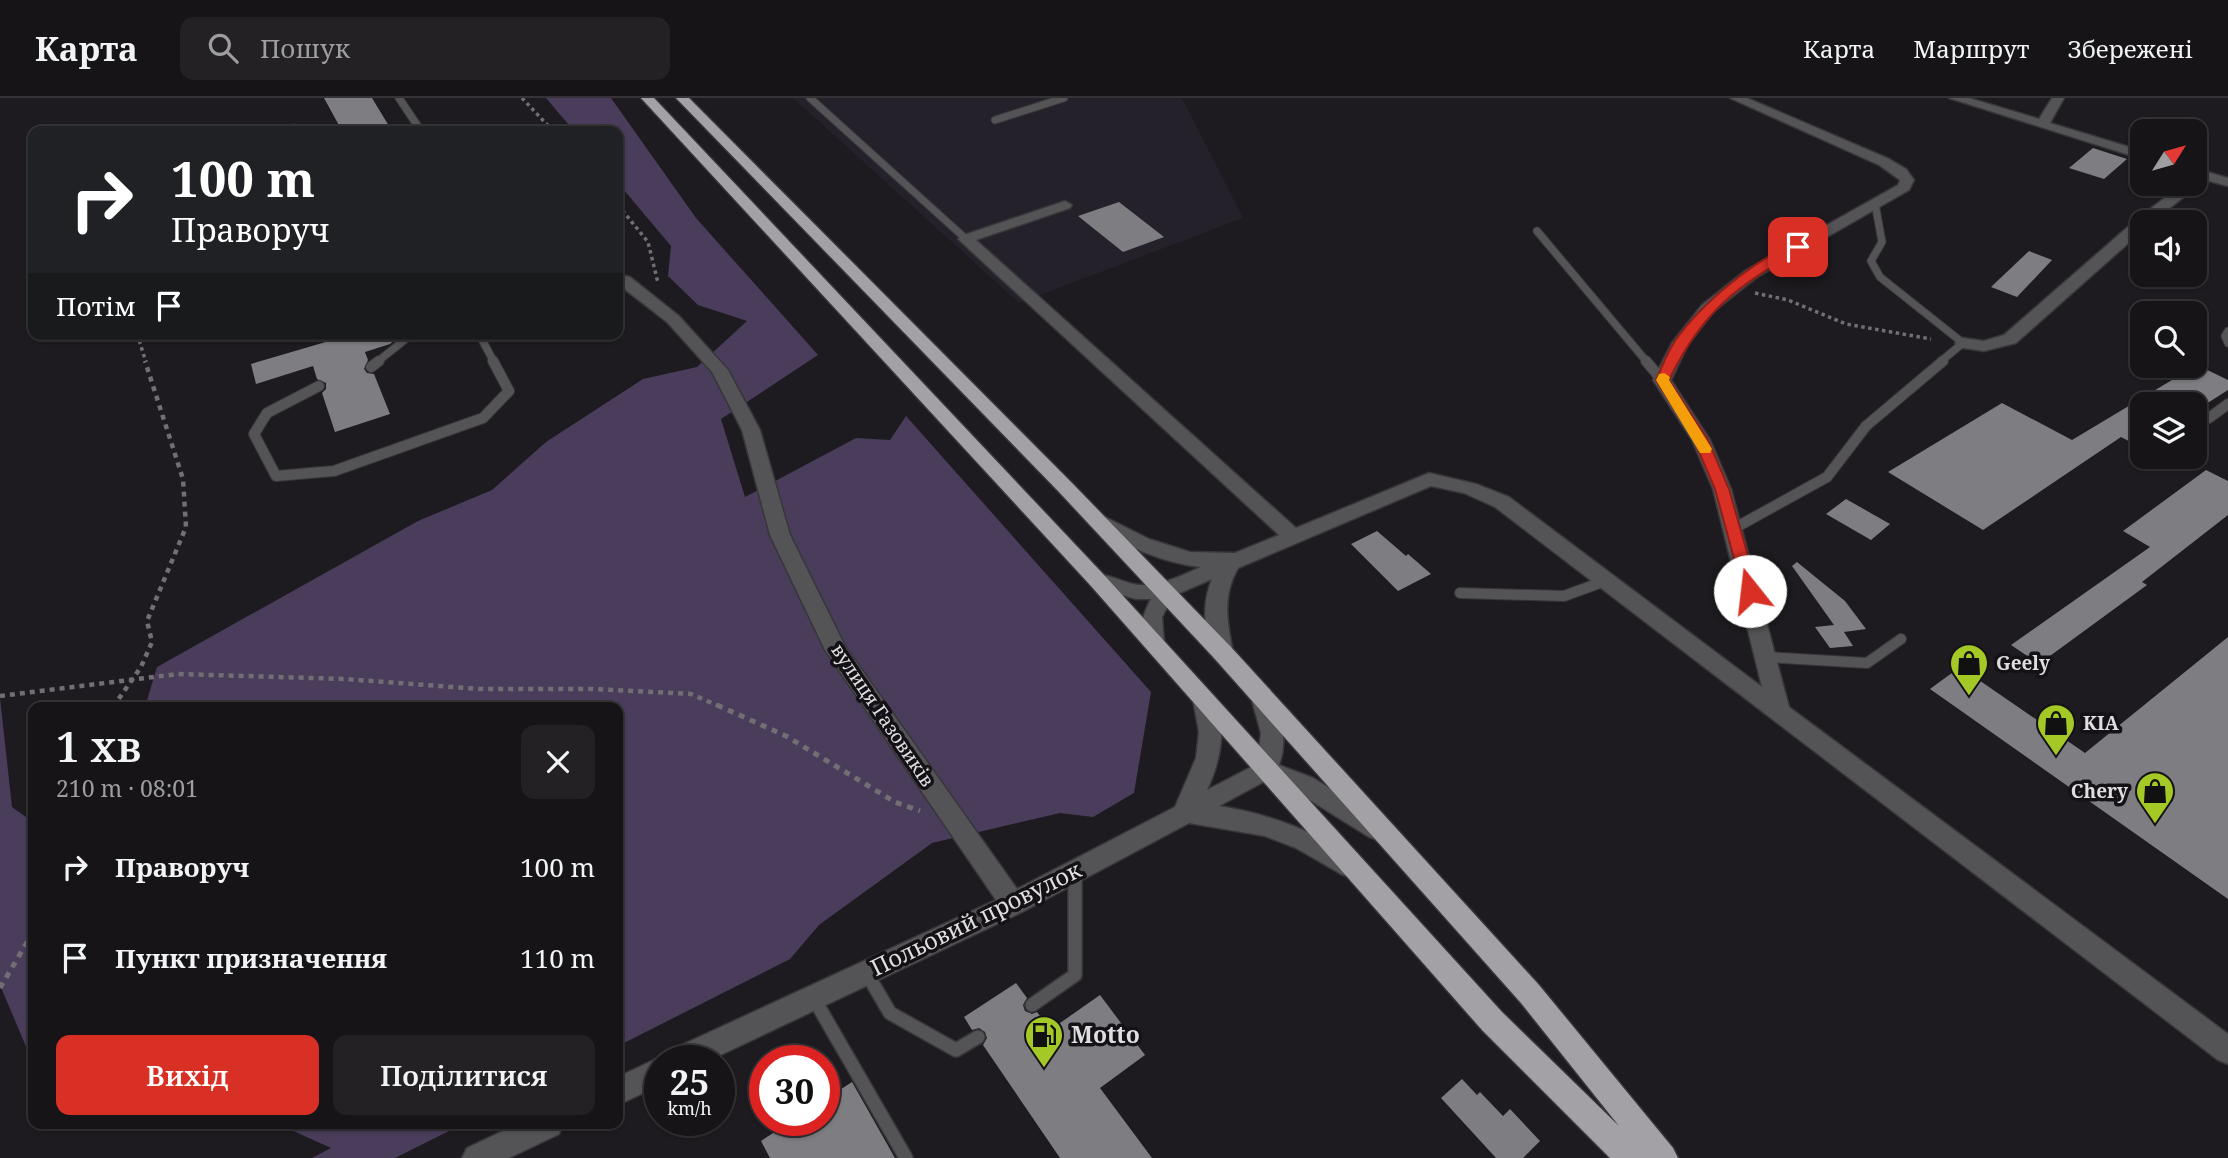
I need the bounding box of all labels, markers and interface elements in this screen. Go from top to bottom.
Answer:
search box [180,17,670,80]
text: Карта [35,26,138,71]
icon: search [204,29,242,67]
text: Пошук [260,30,350,66]
text: Карта [1803,32,1875,65]
text: Маршрут [1913,32,2029,65]
text: Збережені [2067,32,2193,65]
north arrow [2130,119,2207,196]
map controls [2130,119,2207,469]
text: 100 m [171,145,315,211]
icon: right [56,154,147,245]
text: Праворуч [171,208,330,251]
button: sound [2130,210,2207,287]
pin [1768,217,1828,277]
icon: arrive [1779,228,1817,266]
icon: arrive [150,287,188,325]
text: Потім [56,288,136,324]
button: search [2130,301,2207,378]
button: layers [2130,392,2207,469]
position arrow [1713,554,1787,628]
street label: вулиця Газовиків [825,638,941,792]
shop icon: Geely [1948,642,1990,697]
place label: Geely [1996,650,2050,676]
shop icon: KIA [2035,702,2077,757]
place label: KIA [2083,710,2120,736]
text: 1 хв [56,717,141,774]
button: close [521,725,595,799]
shop icon: Chery [2134,770,2176,825]
text: 210 m · 08:01 [56,772,198,804]
place label: Chery [2071,778,2128,804]
icon: right [56,848,94,886]
text: Праворуч [115,849,249,885]
text: 100 m [520,849,595,885]
street label: Польовий провулок [865,853,1087,983]
icon: arrive [56,939,94,977]
text: Пункт призначення [115,940,387,976]
text: 110 m [520,940,595,976]
fuel station icon: Motto [1023,1014,1065,1069]
place label: Motto [1071,1018,1140,1050]
button: Вихід [56,1035,319,1115]
button: Поділитися [333,1035,595,1115]
speed limit sign: 30 [749,1045,840,1136]
text: 25 [670,1058,709,1105]
text: km/h [667,1096,712,1120]

